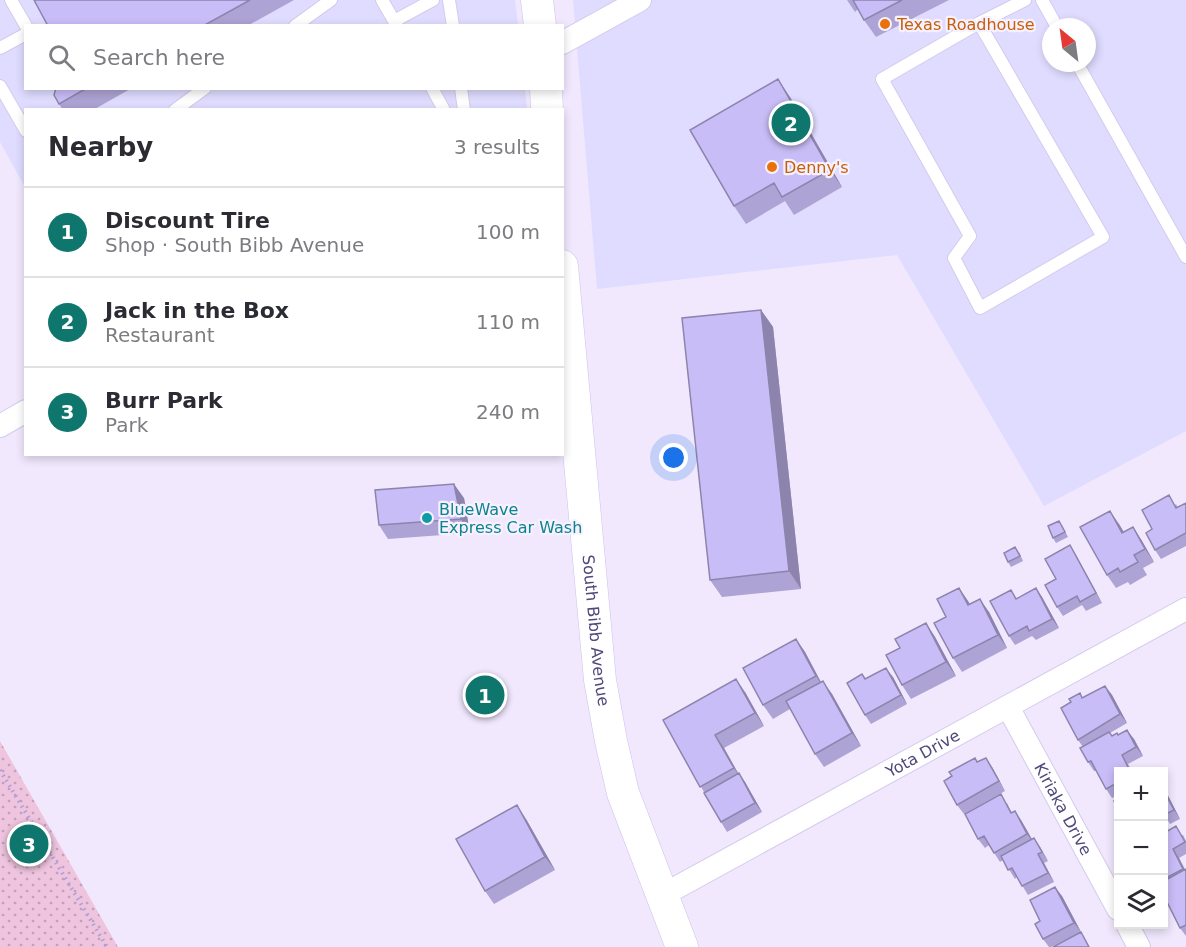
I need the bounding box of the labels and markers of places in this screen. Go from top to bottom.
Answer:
place label: Texas Roadhouse [896,15,1035,34]
marker: Texas Roadhouse [878,17,892,31]
pin: 2 [772,100,810,146]
place label: Denny's [784,158,849,177]
marker: Denny's [765,160,779,174]
place label: BlueWave Express Car Wash [439,500,582,537]
marker: BlueWave Express Car Wash [420,511,434,525]
pin: 1 [466,672,504,718]
pin: 3 [9,822,48,866]

